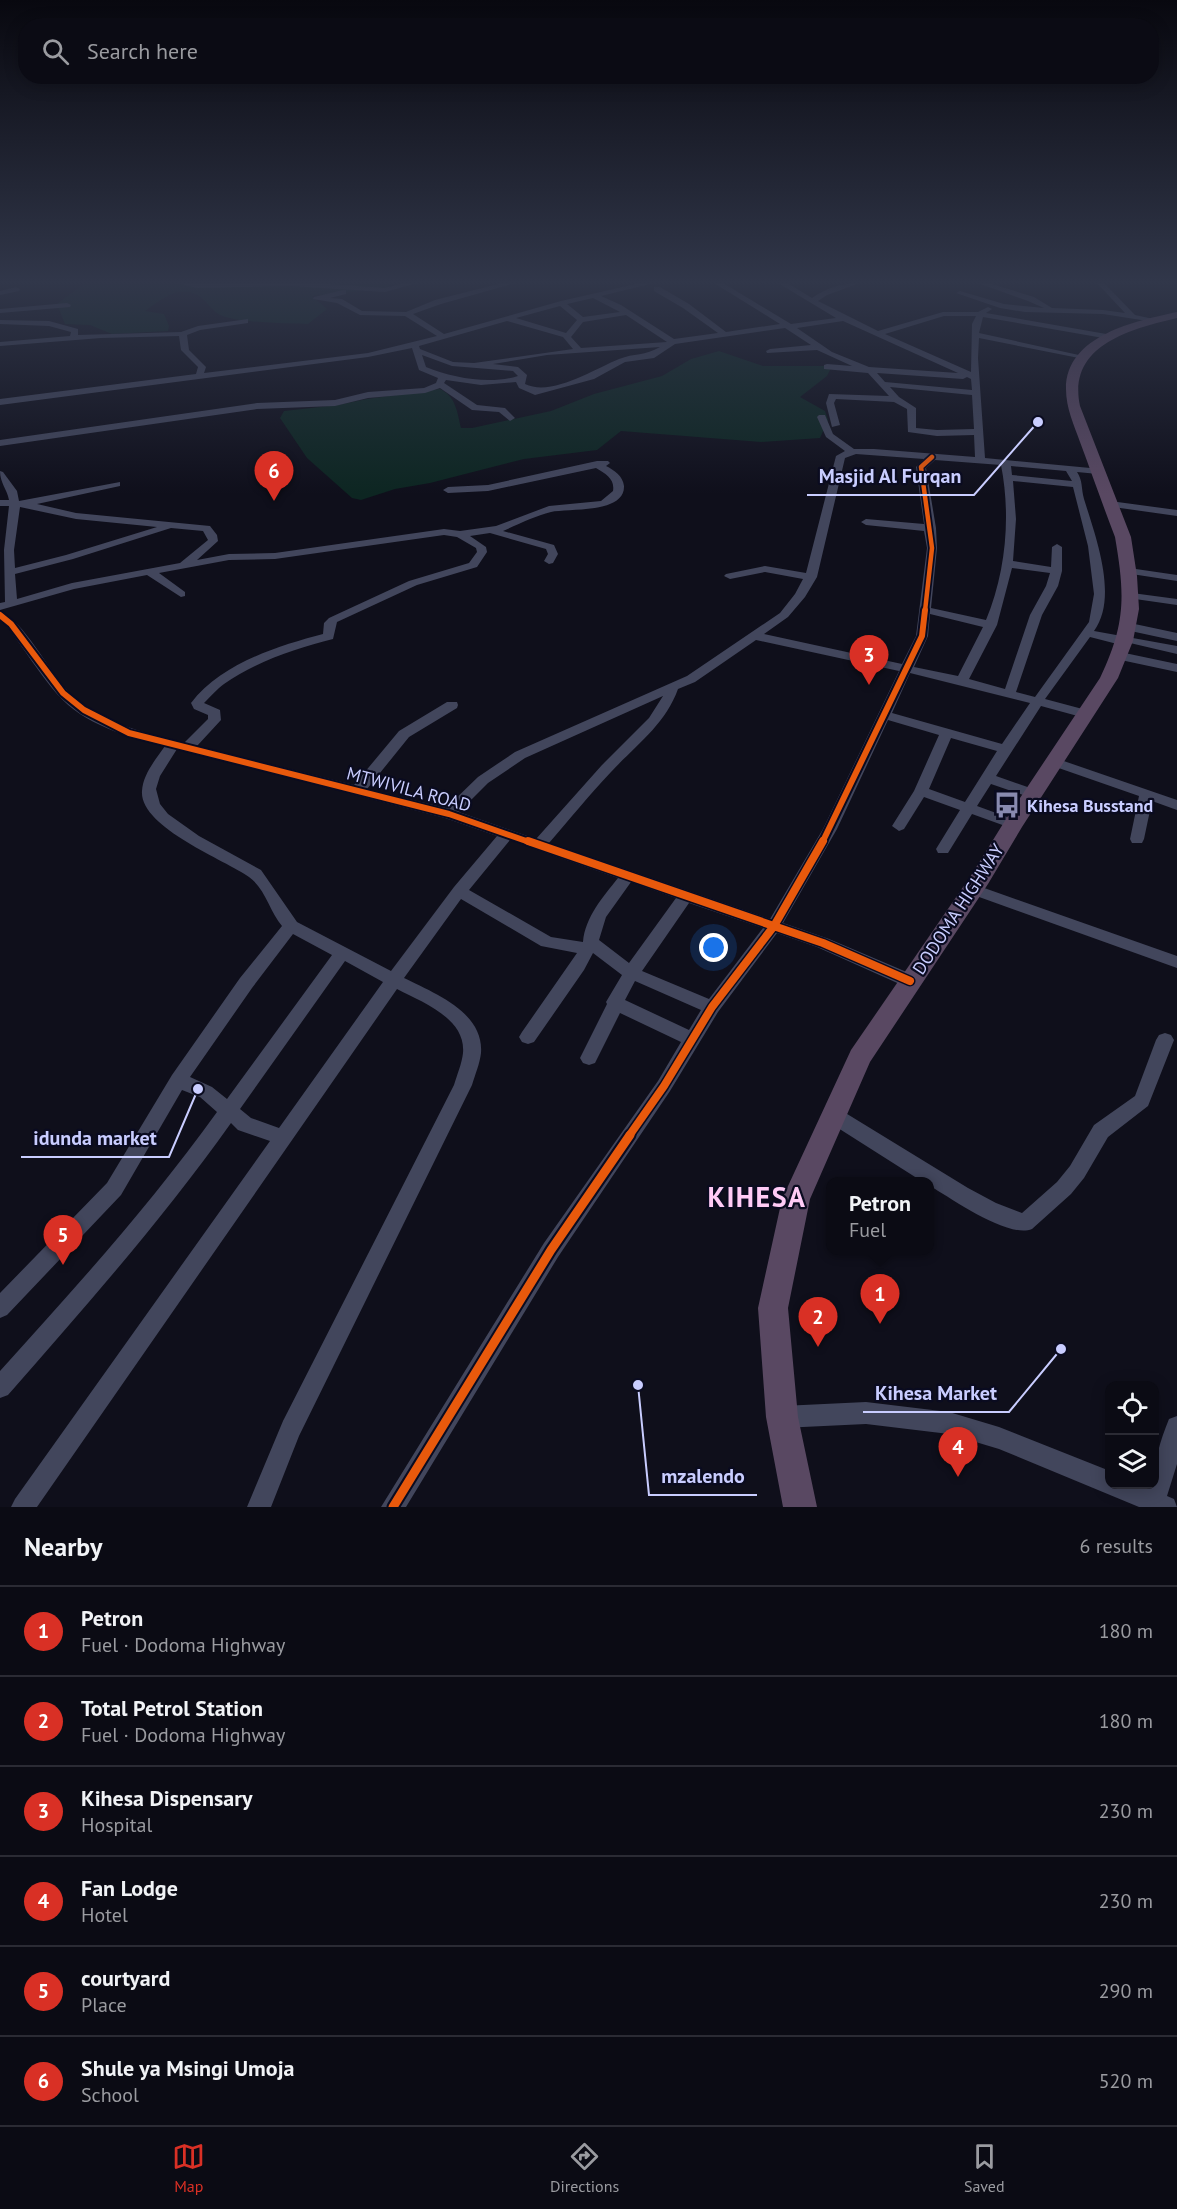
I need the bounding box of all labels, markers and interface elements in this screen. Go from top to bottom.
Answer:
search box [18,18,1159,84]
icon: search [39,35,72,68]
text: Search here [87,37,198,65]
pin: 6 [254,452,294,501]
callout: Masjid Al Furqan [807,457,974,495]
text: Masjid Al Furqan [819,463,961,489]
pin: 3 [850,636,888,685]
street label: MTWIVILA ROAD [344,761,474,817]
bus stop icon: Kihesa Busstand [992,790,1022,820]
place label: Kihesa Busstand [1027,794,1153,817]
street label: DODOMA HIGHWAY [907,839,1009,979]
your location [699,933,728,962]
callout: idunda market [21,1119,169,1157]
text: idunda market [33,1125,157,1151]
popup [826,1177,934,1255]
district label: KIHESA [708,1178,806,1215]
text: Petron [849,1189,911,1217]
pin: 5 [44,1216,82,1265]
text: Fuel [849,1217,886,1243]
pin: 1 [860,1274,900,1324]
pin: 2 [798,1298,838,1347]
callout: Kihesa Market [863,1374,1009,1412]
text: Kihesa Market [875,1380,997,1406]
map controls [1105,1381,1159,1489]
button: locate [1105,1381,1159,1435]
pin: 4 [938,1428,978,1477]
button: layers [1105,1435,1159,1489]
callout: mzalendo [649,1457,757,1495]
text: mzalendo [661,1463,745,1489]
text: Nearby [24,1530,102,1563]
text: 6 results [1080,1533,1153,1559]
text: Petron [81,1604,143,1632]
text: 1 [38,1618,49,1644]
text: 180 m [1099,1618,1153,1644]
text: Fuel · Dodoma Highway [81,1632,285,1658]
text: Total Petrol Station [81,1694,263,1722]
text: 2 [38,1708,49,1734]
text: 180 m [1099,1708,1153,1734]
text: Fuel · Dodoma Highway [81,1722,285,1748]
text: Kihesa Dispensary [81,1784,252,1812]
text: 3 [38,1798,49,1824]
text: 230 m [1099,1798,1153,1824]
text: Hospital [81,1812,152,1838]
text: Fan Lodge [81,1874,178,1902]
text: 4 [38,1888,49,1914]
text: 230 m [1099,1888,1153,1914]
text: Hotel [81,1902,128,1928]
text: courtyard [81,1964,170,1992]
text: 5 [38,1978,49,2004]
text: 290 m [1099,1978,1153,2004]
text: Place [81,1992,127,2018]
text: Shule ya Msingi Umoja [81,2054,294,2082]
text: 6 [38,2068,49,2094]
text: 520 m [1099,2068,1153,2094]
text: School [81,2082,139,2108]
tab: Map [172,2140,205,2196]
tab: Directions [550,2140,619,2196]
tab: Saved [964,2140,1005,2196]

